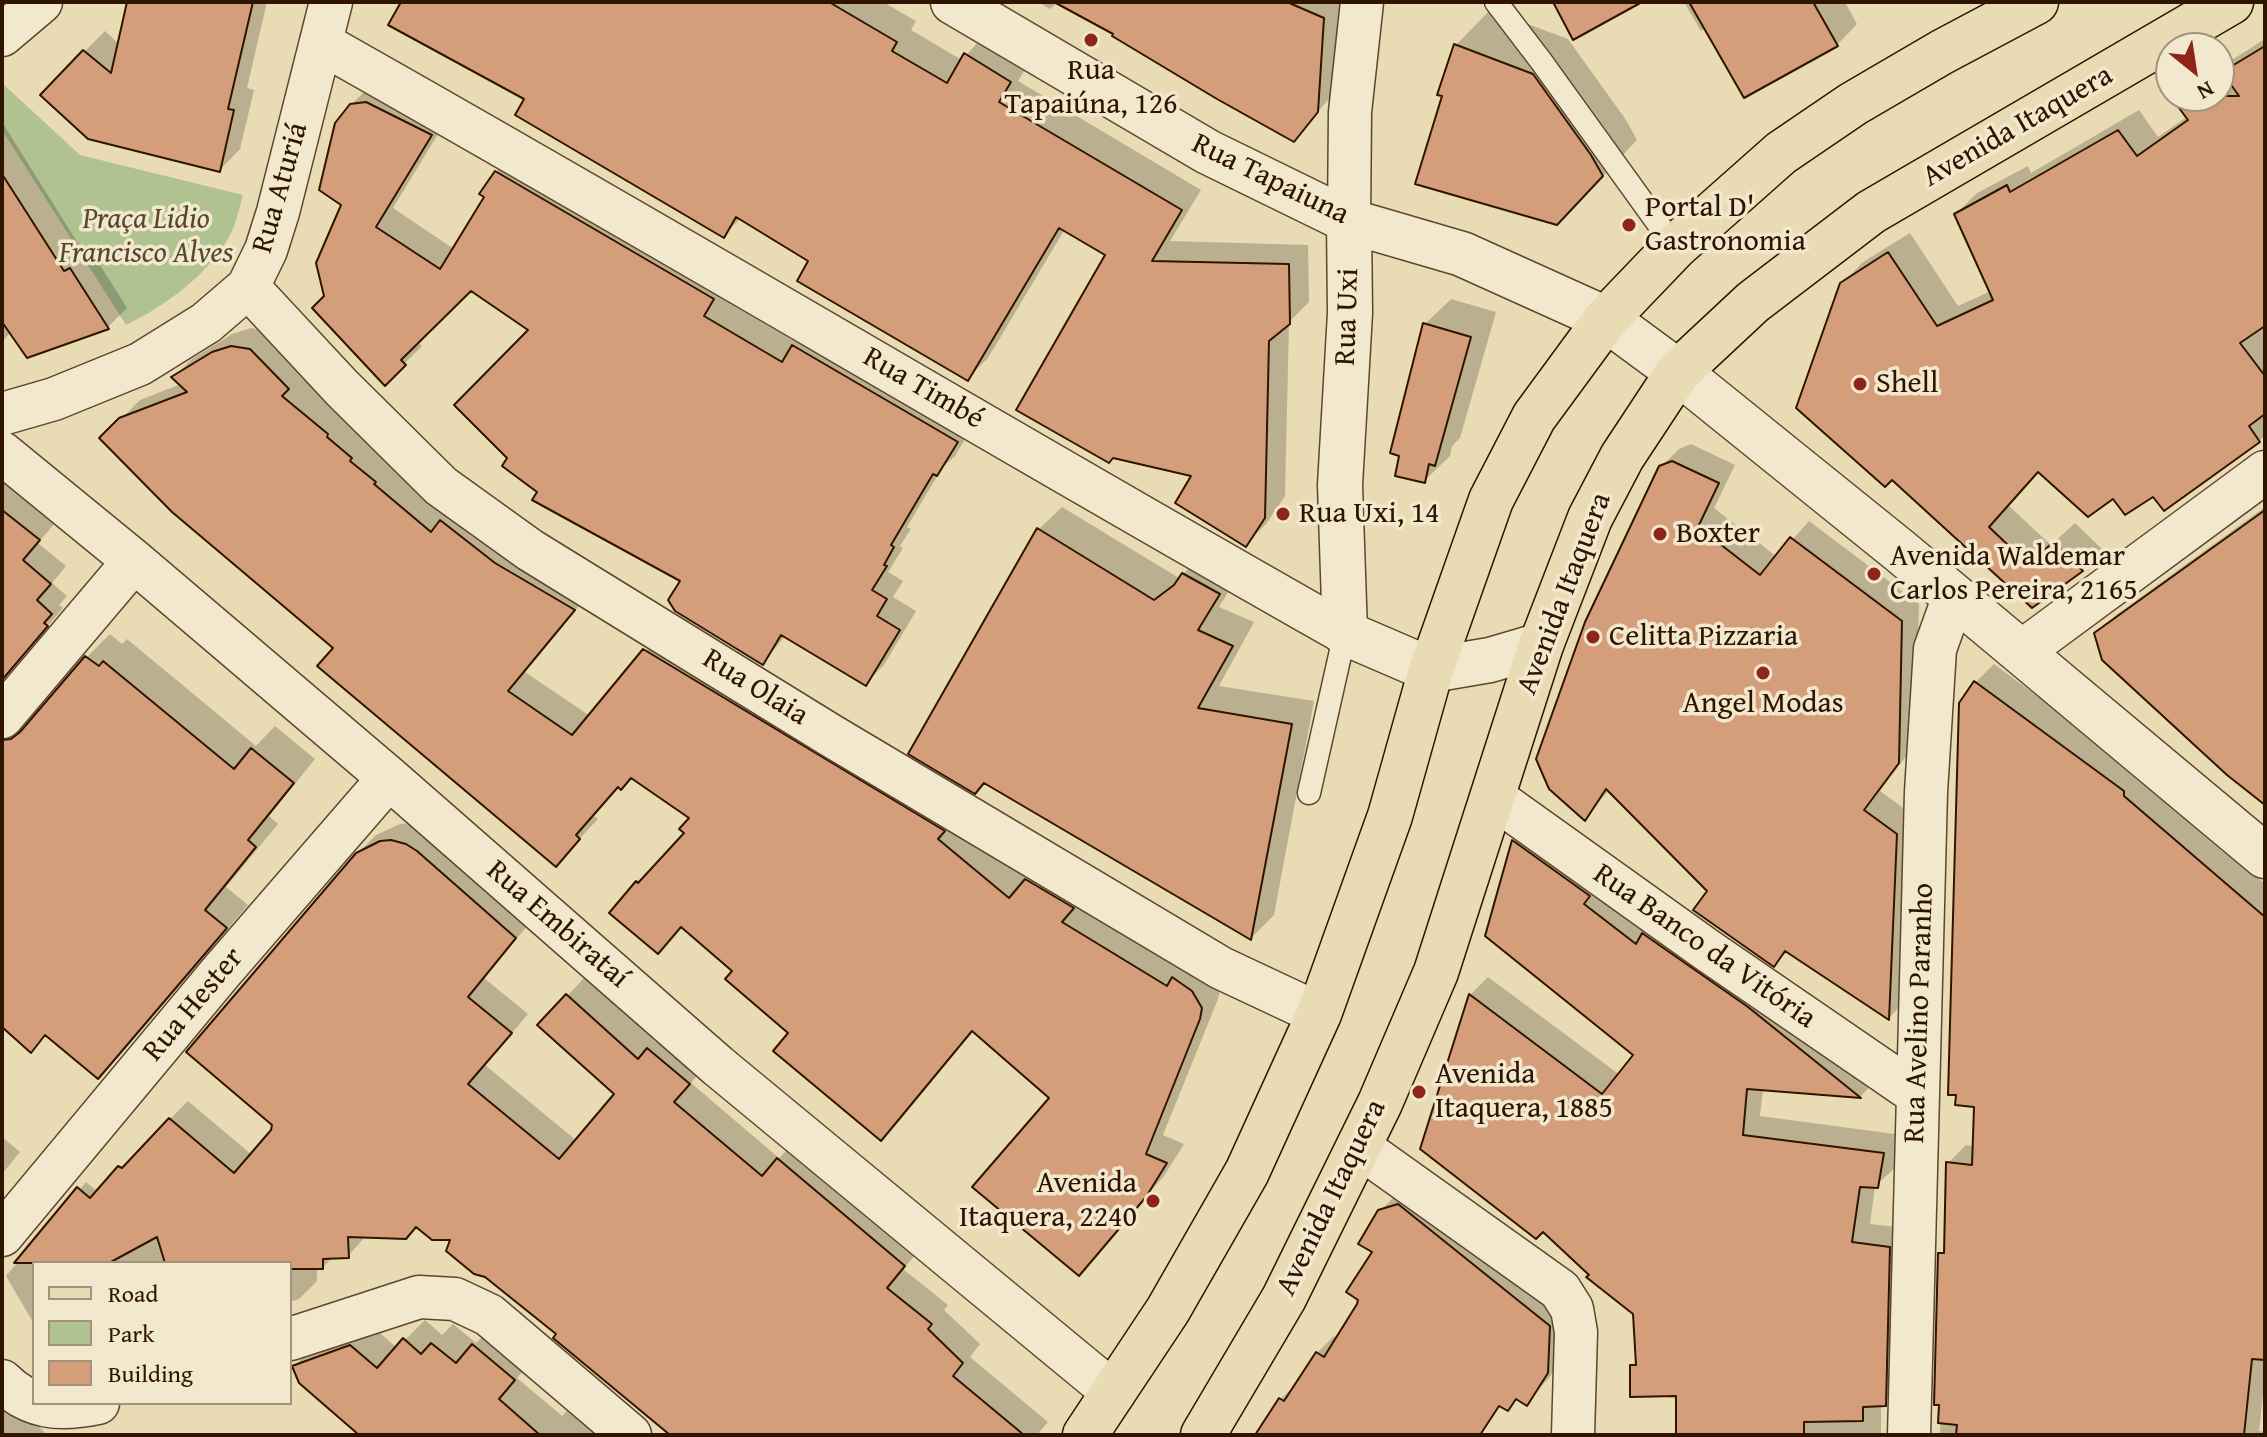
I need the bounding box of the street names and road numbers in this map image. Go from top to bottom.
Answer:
street label: Avenida Itaquera [1917,58,2119,196]
street label: Rua Aturiá [245,119,317,257]
street label: Rua Tapaiuna [1186,127,1354,233]
street label: Rua Uxi [1328,268,1368,366]
street label: Rua Timbé [856,340,990,438]
street label: Avenida Itaquera [1510,488,1620,700]
street label: Rua Olaia [696,642,814,734]
street label: Rua Embirataí [478,853,636,997]
street label: Rua Banco da Vitória [1586,857,1822,1037]
street label: Rua Avelino Paranho [1897,882,1943,1144]
street label: Rua Hester [136,941,252,1069]
street label: Avenida Itaquera [1269,1094,1395,1302]

